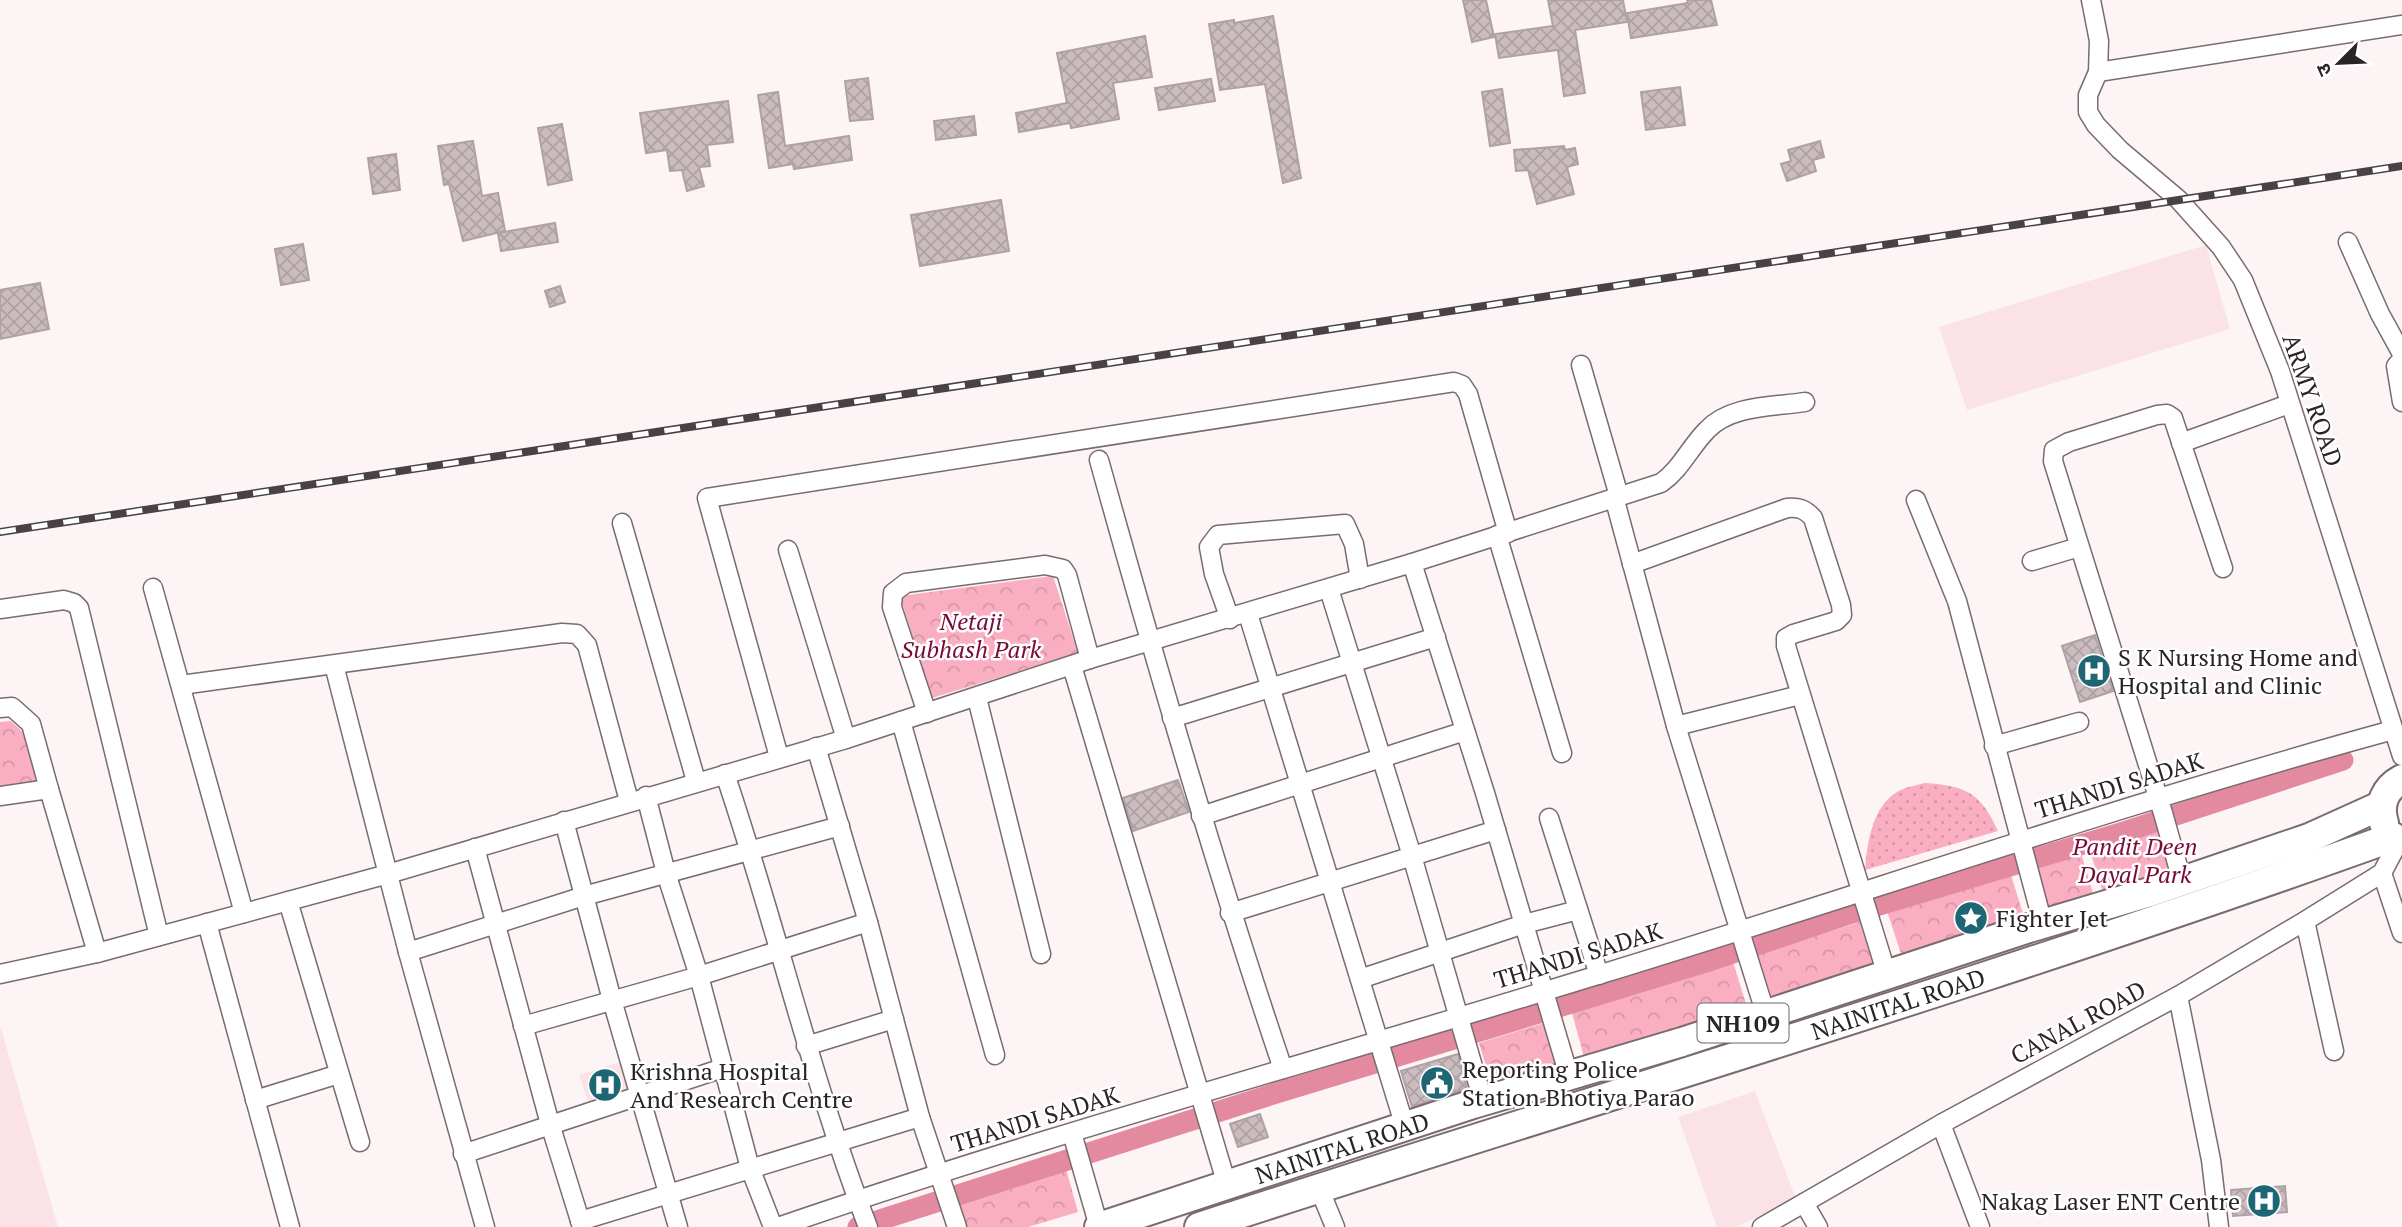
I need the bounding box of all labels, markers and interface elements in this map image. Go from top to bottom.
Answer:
north arrow [2304,28,2374,98]
text: उ [2309,59,2337,80]
street label: ARMY ROAD [2275,329,2351,471]
park label: Netaji Subhash Park [901,605,1042,665]
place label: S K Nursing Home and Hospital and Clinic [2118,641,2358,701]
hospital icon: S K Nursing Home and Hospital and Clinic [2075,652,2113,690]
street label: THANDI SADAK [2031,744,2208,826]
park label: Pandit Deen Dayal Park [2071,830,2198,890]
place icon: Fighter Jet [1952,899,1990,937]
place label: Fighter Jet [1996,902,2108,934]
street label: THANDI SADAK [1490,914,1667,996]
street label: NAINITAL ROAD [1807,961,1989,1047]
street label: CANAL ROAD [2005,973,2151,1071]
road number: NH109 [1698,1004,1788,1042]
place label: Reporting Police Station Bhotiya Parao [1462,1053,1694,1113]
place label: Krishna Hospital And Research Centre [630,1055,853,1115]
public building icon: Reporting Police Station Bhotiya Parao [1418,1064,1456,1102]
hospital icon: Krishna Hospital And Research Centre [586,1066,624,1104]
street label: THANDI SADAK [947,1078,1124,1160]
street label: NAINITAL ROAD [1251,1105,1433,1191]
hospital icon: Nakag Laser ENT Centre [2245,1182,2283,1220]
place label: Nakag Laser ENT Centre [1981,1185,2240,1217]

